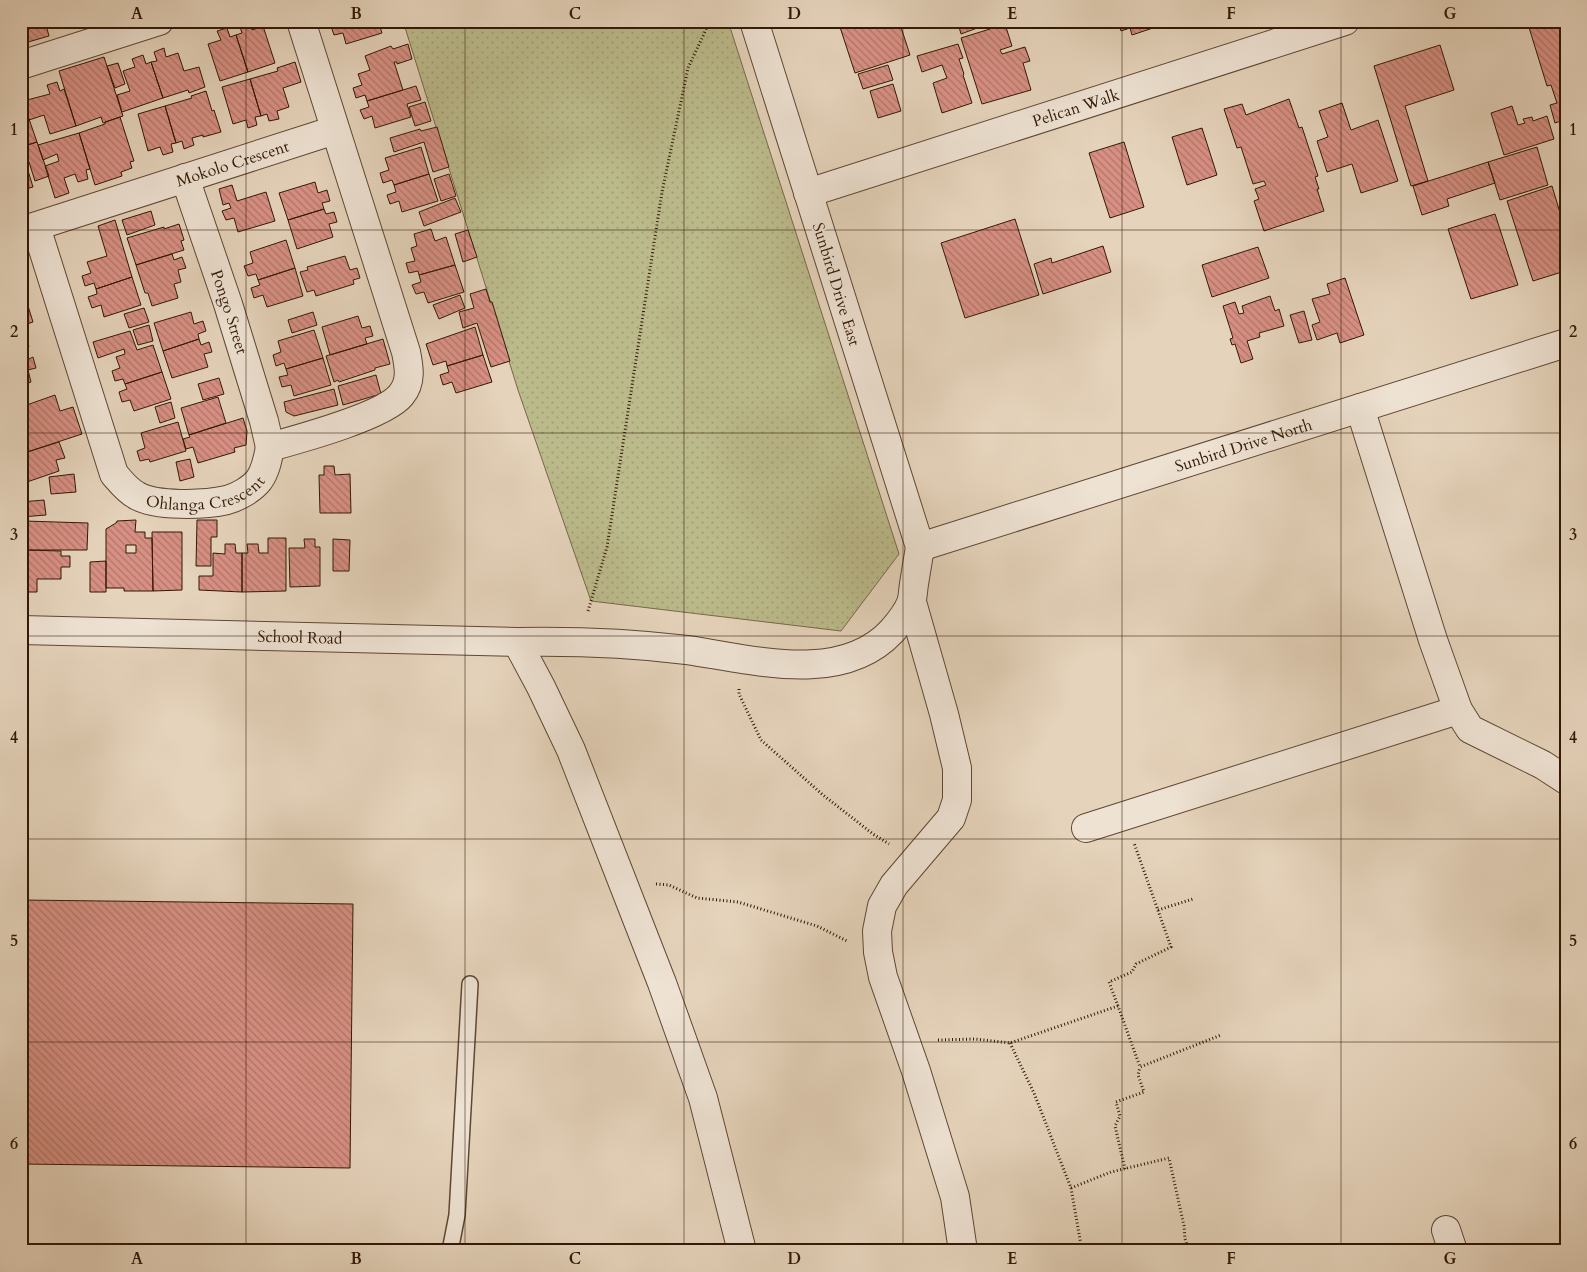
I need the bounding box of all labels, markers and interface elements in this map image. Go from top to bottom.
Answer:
text: A [131,3,143,25]
text: B [350,3,362,25]
text: C [569,3,581,25]
text: D [787,3,801,25]
text: E [1007,3,1017,25]
text: F [1226,3,1236,25]
text: G [1443,3,1457,25]
street label: Pelican Walk [1030,84,1123,132]
text: 1 [10,119,18,141]
text: 1 [1569,119,1577,141]
street label: Mokolo Crescent [173,136,292,192]
street label: Sunbird Drive East [807,220,865,349]
street label: Pongo Street [205,267,253,357]
text: 2 [10,321,18,343]
text: 2 [1569,321,1577,343]
street label: Sunbird Drive North [1172,414,1315,478]
street label: Ohlanga Crescent [144,472,270,516]
text: 3 [10,524,18,546]
text: 3 [1569,524,1577,546]
street label: School Road [257,626,343,650]
text: 4 [10,727,18,749]
text: 4 [1569,727,1577,749]
text: 5 [10,930,18,952]
text: 5 [1569,930,1577,952]
text: 6 [10,1133,18,1155]
text: 6 [1569,1133,1577,1155]
text: A [131,1248,143,1270]
text: B [350,1248,362,1270]
text: C [569,1248,581,1270]
text: D [787,1248,801,1270]
text: E [1007,1248,1017,1270]
text: F [1226,1248,1236,1270]
text: G [1443,1248,1457,1270]

